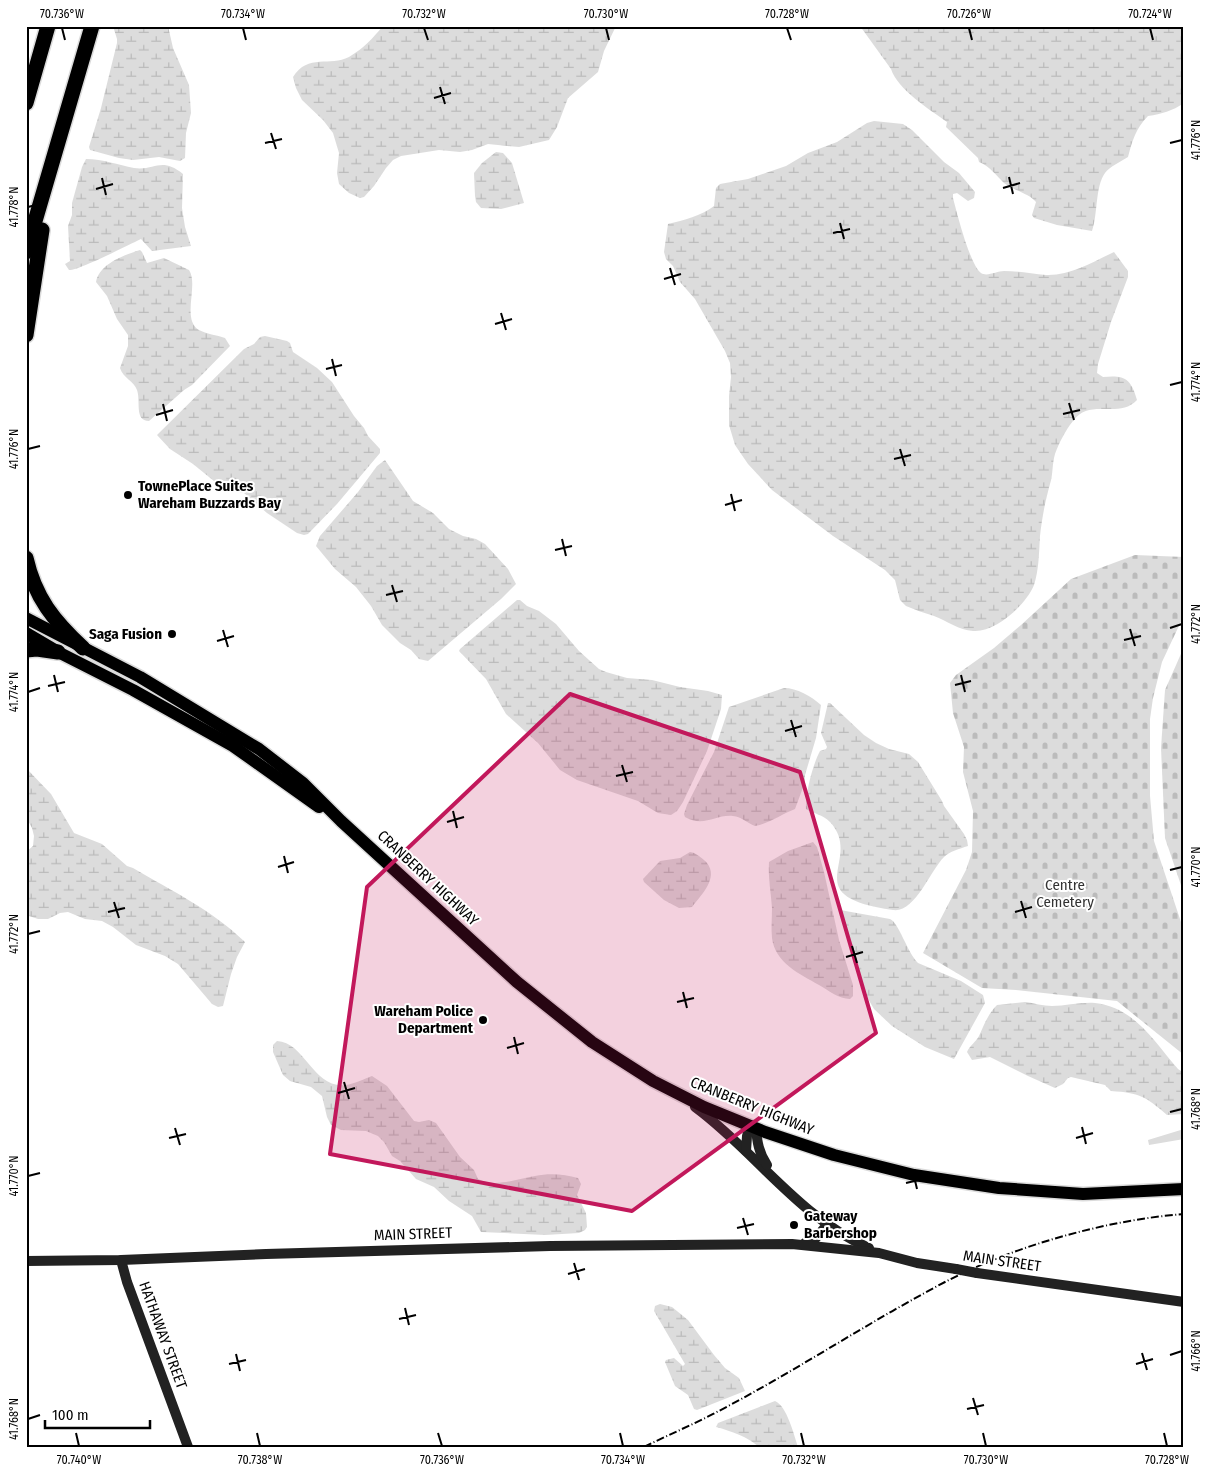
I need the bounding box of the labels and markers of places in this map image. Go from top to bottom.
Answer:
place label: TownePlace Suites Wareham Buzzards Bay [138,477,282,512]
marker: TownePlace Suites Wareham Buzzards Bay [122,489,134,501]
place label: Saga Fusion [89,625,162,643]
marker: Saga Fusion [166,628,178,640]
place label: Wareham Police Department [374,1002,474,1037]
marker: Wareham Police Department [477,1014,489,1026]
place label: Gateway Barbershop [804,1207,877,1242]
marker: Gateway Barbershop [788,1219,800,1231]

